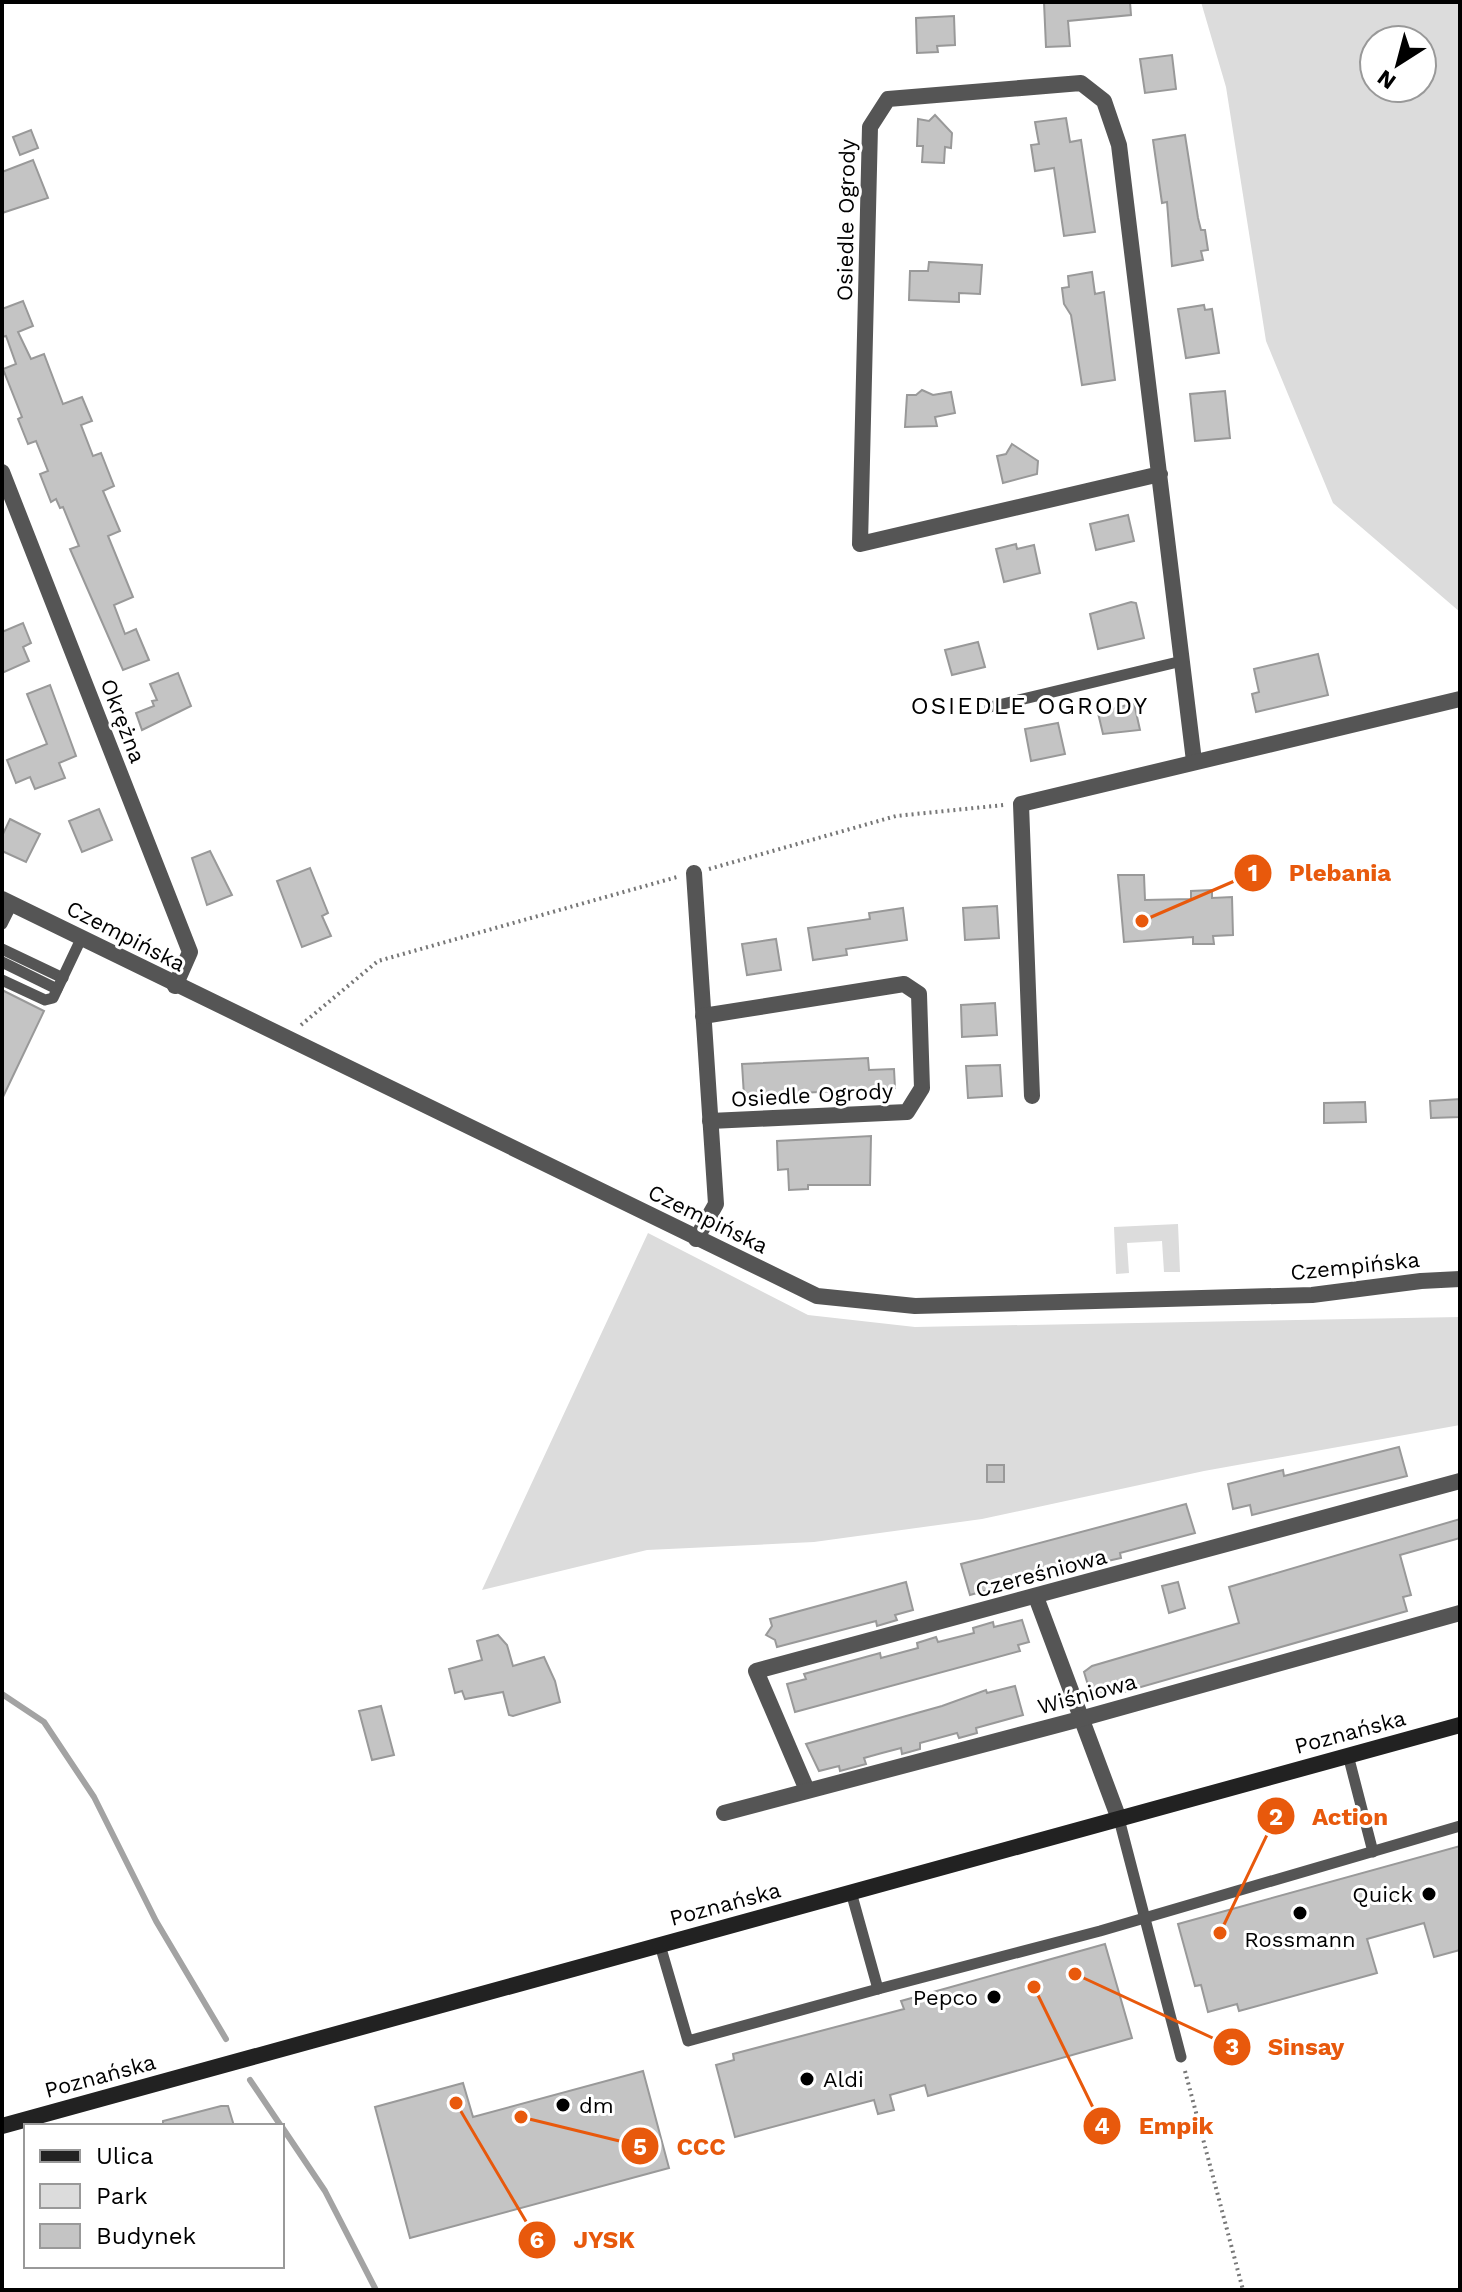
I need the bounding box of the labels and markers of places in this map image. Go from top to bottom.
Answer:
callout: Plebania [1233,849,1408,897]
callout: Action [1256,1792,1404,1840]
place label: Quick [1352,1882,1413,1907]
marker: Quick [1420,1885,1438,1903]
marker: Rossmann [1291,1904,1309,1922]
place label: Rossmann [1244,1927,1356,1952]
place label: Pepco [913,1985,978,2010]
marker: Pepco [985,1988,1003,2006]
callout: Sinsay [1212,2023,1361,2071]
place label: Aldi [823,2067,864,2092]
marker: Aldi [798,2070,816,2088]
place label: dm [579,2093,614,2118]
marker: dm [554,2096,572,2114]
callout: Empik [1082,2102,1229,2150]
callout: CCC [620,2122,741,2170]
callout: JYSK [517,2216,650,2264]

